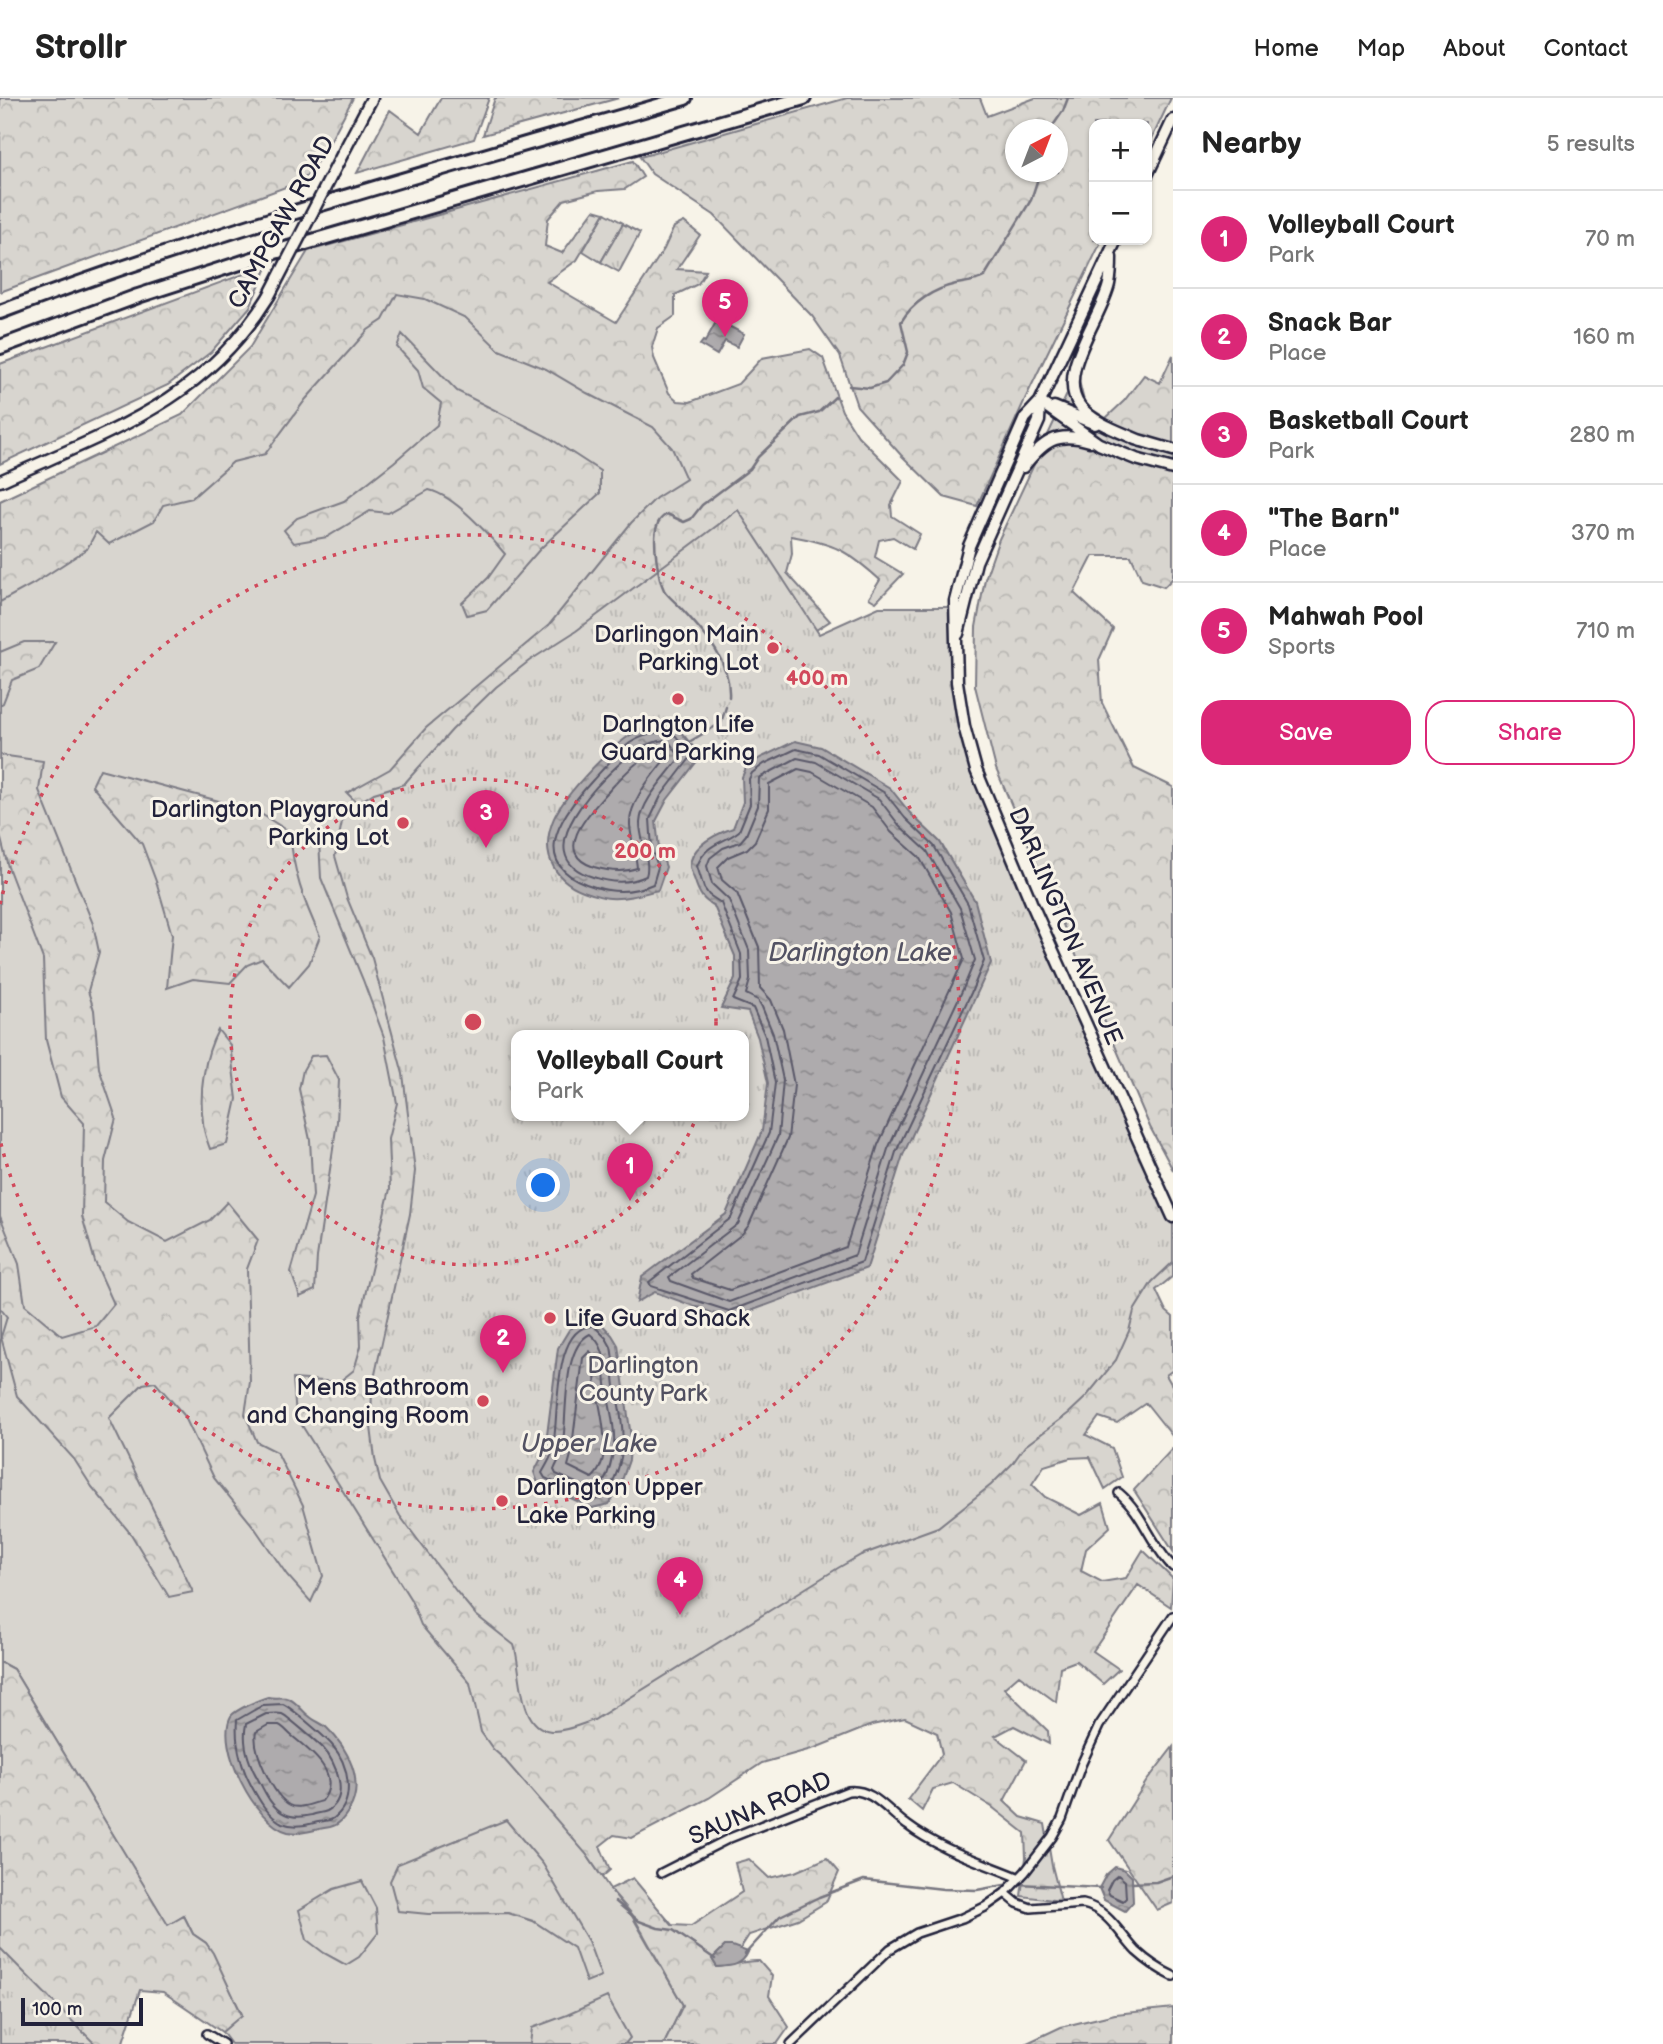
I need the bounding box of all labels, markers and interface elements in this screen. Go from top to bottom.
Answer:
text: Strollr [35,28,127,68]
text: Home [1254,34,1319,63]
text: Map [1357,34,1405,63]
text: About [1443,34,1505,63]
text: Contact [1543,34,1628,63]
north arrow [1005,119,1068,182]
map controls [1089,119,1152,245]
button: + [1089,119,1152,182]
text: Nearby [1201,126,1301,162]
text: 5 results [1547,130,1635,158]
street label: CAMPGAW ROAD [222,131,341,314]
button: − [1089,182,1152,245]
text: Volleyball Court [1268,210,1454,241]
text: 1 [1219,225,1229,253]
text: 70 m [1585,225,1635,253]
text: Park [1268,241,1314,269]
pin: 5 [702,279,748,337]
text: Snack Bar [1268,308,1392,339]
text: 2 [1217,323,1231,351]
text: 160 m [1573,323,1635,351]
text: Place [1268,339,1326,367]
text: Basketball Court [1268,406,1468,437]
text: 3 [1217,421,1231,449]
text: 280 m [1569,421,1635,449]
text: Park [1268,437,1314,465]
text: "The Barn" [1268,504,1400,535]
text: 4 [1217,519,1231,547]
text: 370 m [1571,519,1635,547]
text: Place [1268,535,1326,563]
text: Mahwah Pool [1268,602,1424,633]
text: 5 [1217,617,1231,645]
text: 710 m [1576,617,1635,645]
place label: Darlingon Main Parking Lot [594,620,760,677]
text: Sports [1268,633,1335,661]
marker: Darlingon Main Parking Lot [765,640,781,656]
text: 400 m [786,666,848,691]
marker: Darlngton Life Guard Parking [670,691,686,707]
button: Save [1201,700,1411,765]
button: Share [1425,700,1635,765]
place label: Darlngton Life Guard Parking [601,710,755,767]
pin: 3 [463,790,509,848]
place label: Darlington Playground Parking Lot [151,795,390,852]
street label: DARLINGTON AVENUE [1002,803,1129,1049]
marker: Darlington Playground Parking Lot [395,815,411,831]
text: 200 m [614,839,676,864]
water label: Darlington Lake [768,938,952,969]
centre of rings [461,1010,485,1034]
popup [511,1030,749,1121]
text: Volleyball Court [537,1046,723,1077]
text: Park [537,1077,583,1105]
pin: 1 [607,1143,653,1201]
your location [526,1168,560,1202]
place label: Life Guard Shack [564,1304,750,1333]
marker: Life Guard Shack [542,1310,558,1326]
pin: 2 [480,1315,526,1373]
park label: Darlington County Park [579,1351,708,1408]
place label: Mens Bathroom and Changing Room [247,1373,469,1430]
marker: Mens Bathroom and Changing Room [475,1393,491,1409]
water label: Upper Lake [521,1429,657,1460]
place label: Darlington Upper Lake Parking [516,1473,703,1530]
marker: Darlington Upper Lake Parking [494,1493,510,1509]
pin: 4 [657,1557,703,1615]
street label: SAUNA ROAD [684,1765,836,1852]
scale bar [21,1995,144,2027]
text: 100 m [32,1998,83,2021]

